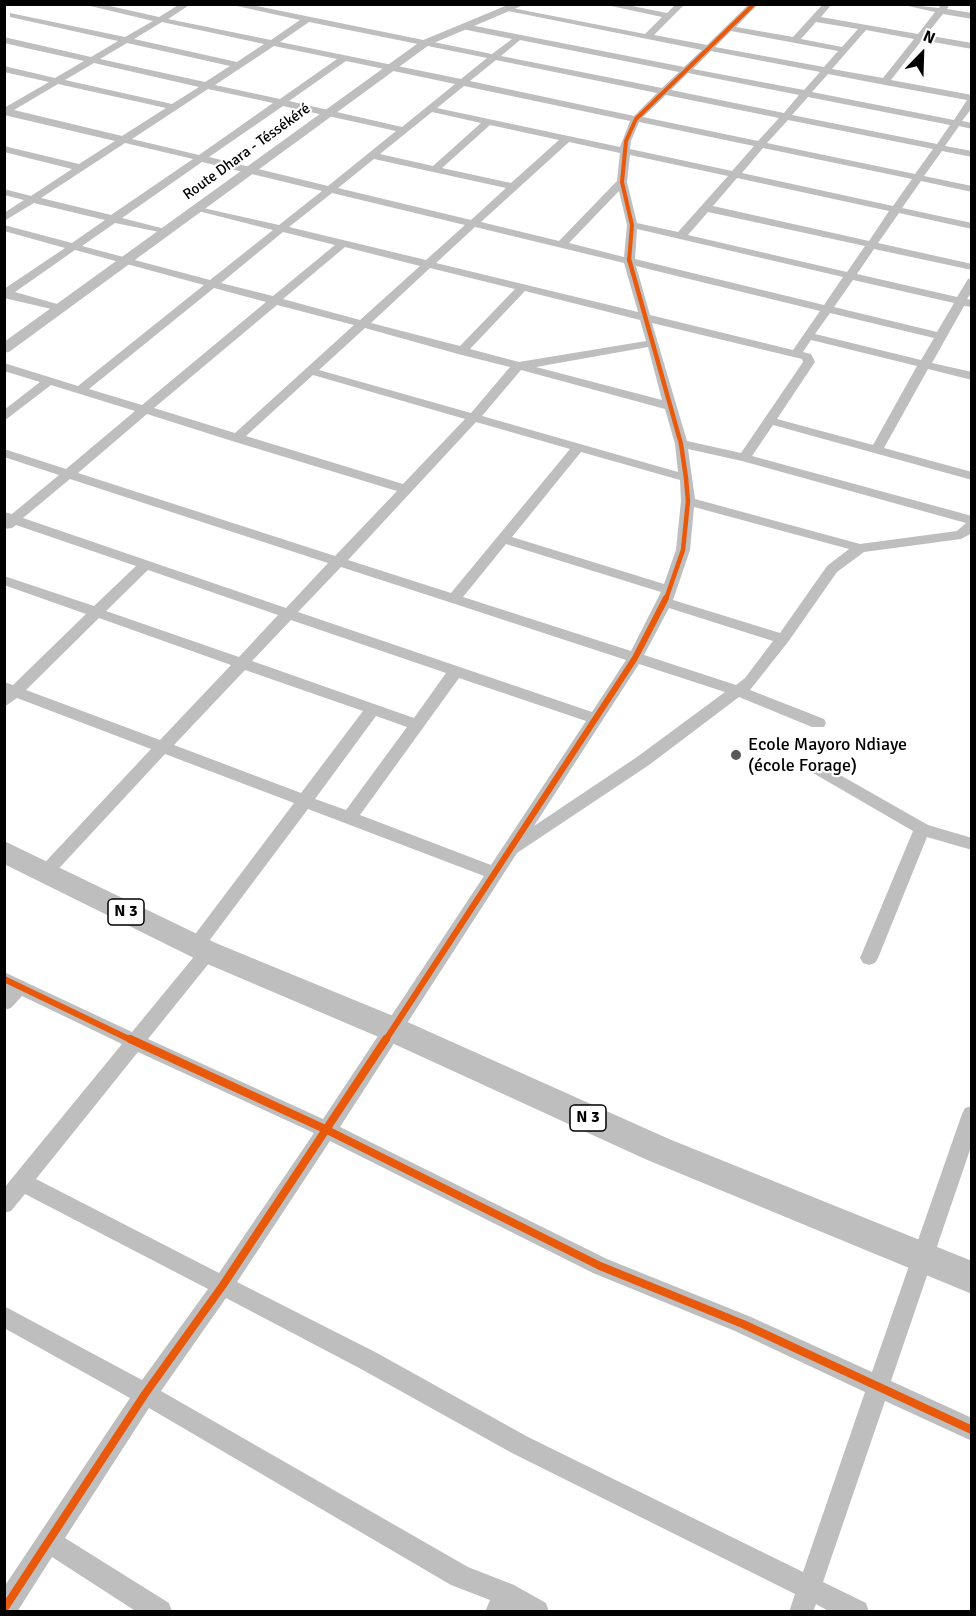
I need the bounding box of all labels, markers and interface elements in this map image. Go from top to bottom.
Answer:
north arrow [892,24,952,84]
text: N [920,26,938,49]
street label: Route Dhara - Téssékéré [180,100,314,204]
place label: Ecole Mayoro Ndiaye (école Forage) [748,734,907,777]
marker: Ecole Mayoro Ndiaye (école Forage) [729,748,743,762]
road number: N 3 [108,899,144,925]
road number: N 3 [570,1105,606,1131]

